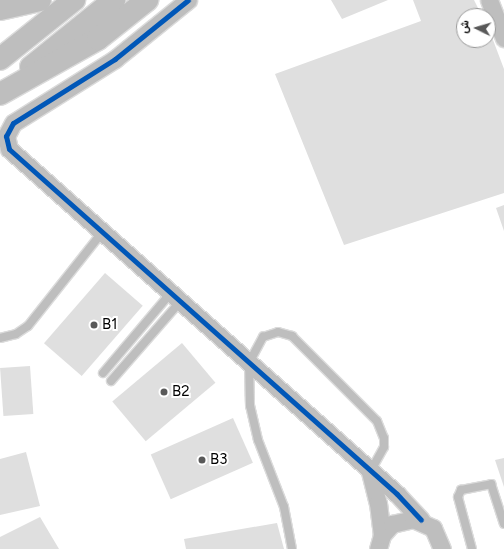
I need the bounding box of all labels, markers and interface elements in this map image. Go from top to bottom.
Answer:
north arrow [456,8,496,48]
text: ش [457,20,472,34]
place label: B1 [102,316,117,334]
marker: B1 [89,320,99,330]
place label: B2 [172,383,190,401]
marker: B2 [159,387,169,397]
place label: B3 [210,451,227,469]
marker: B3 [197,455,207,465]

